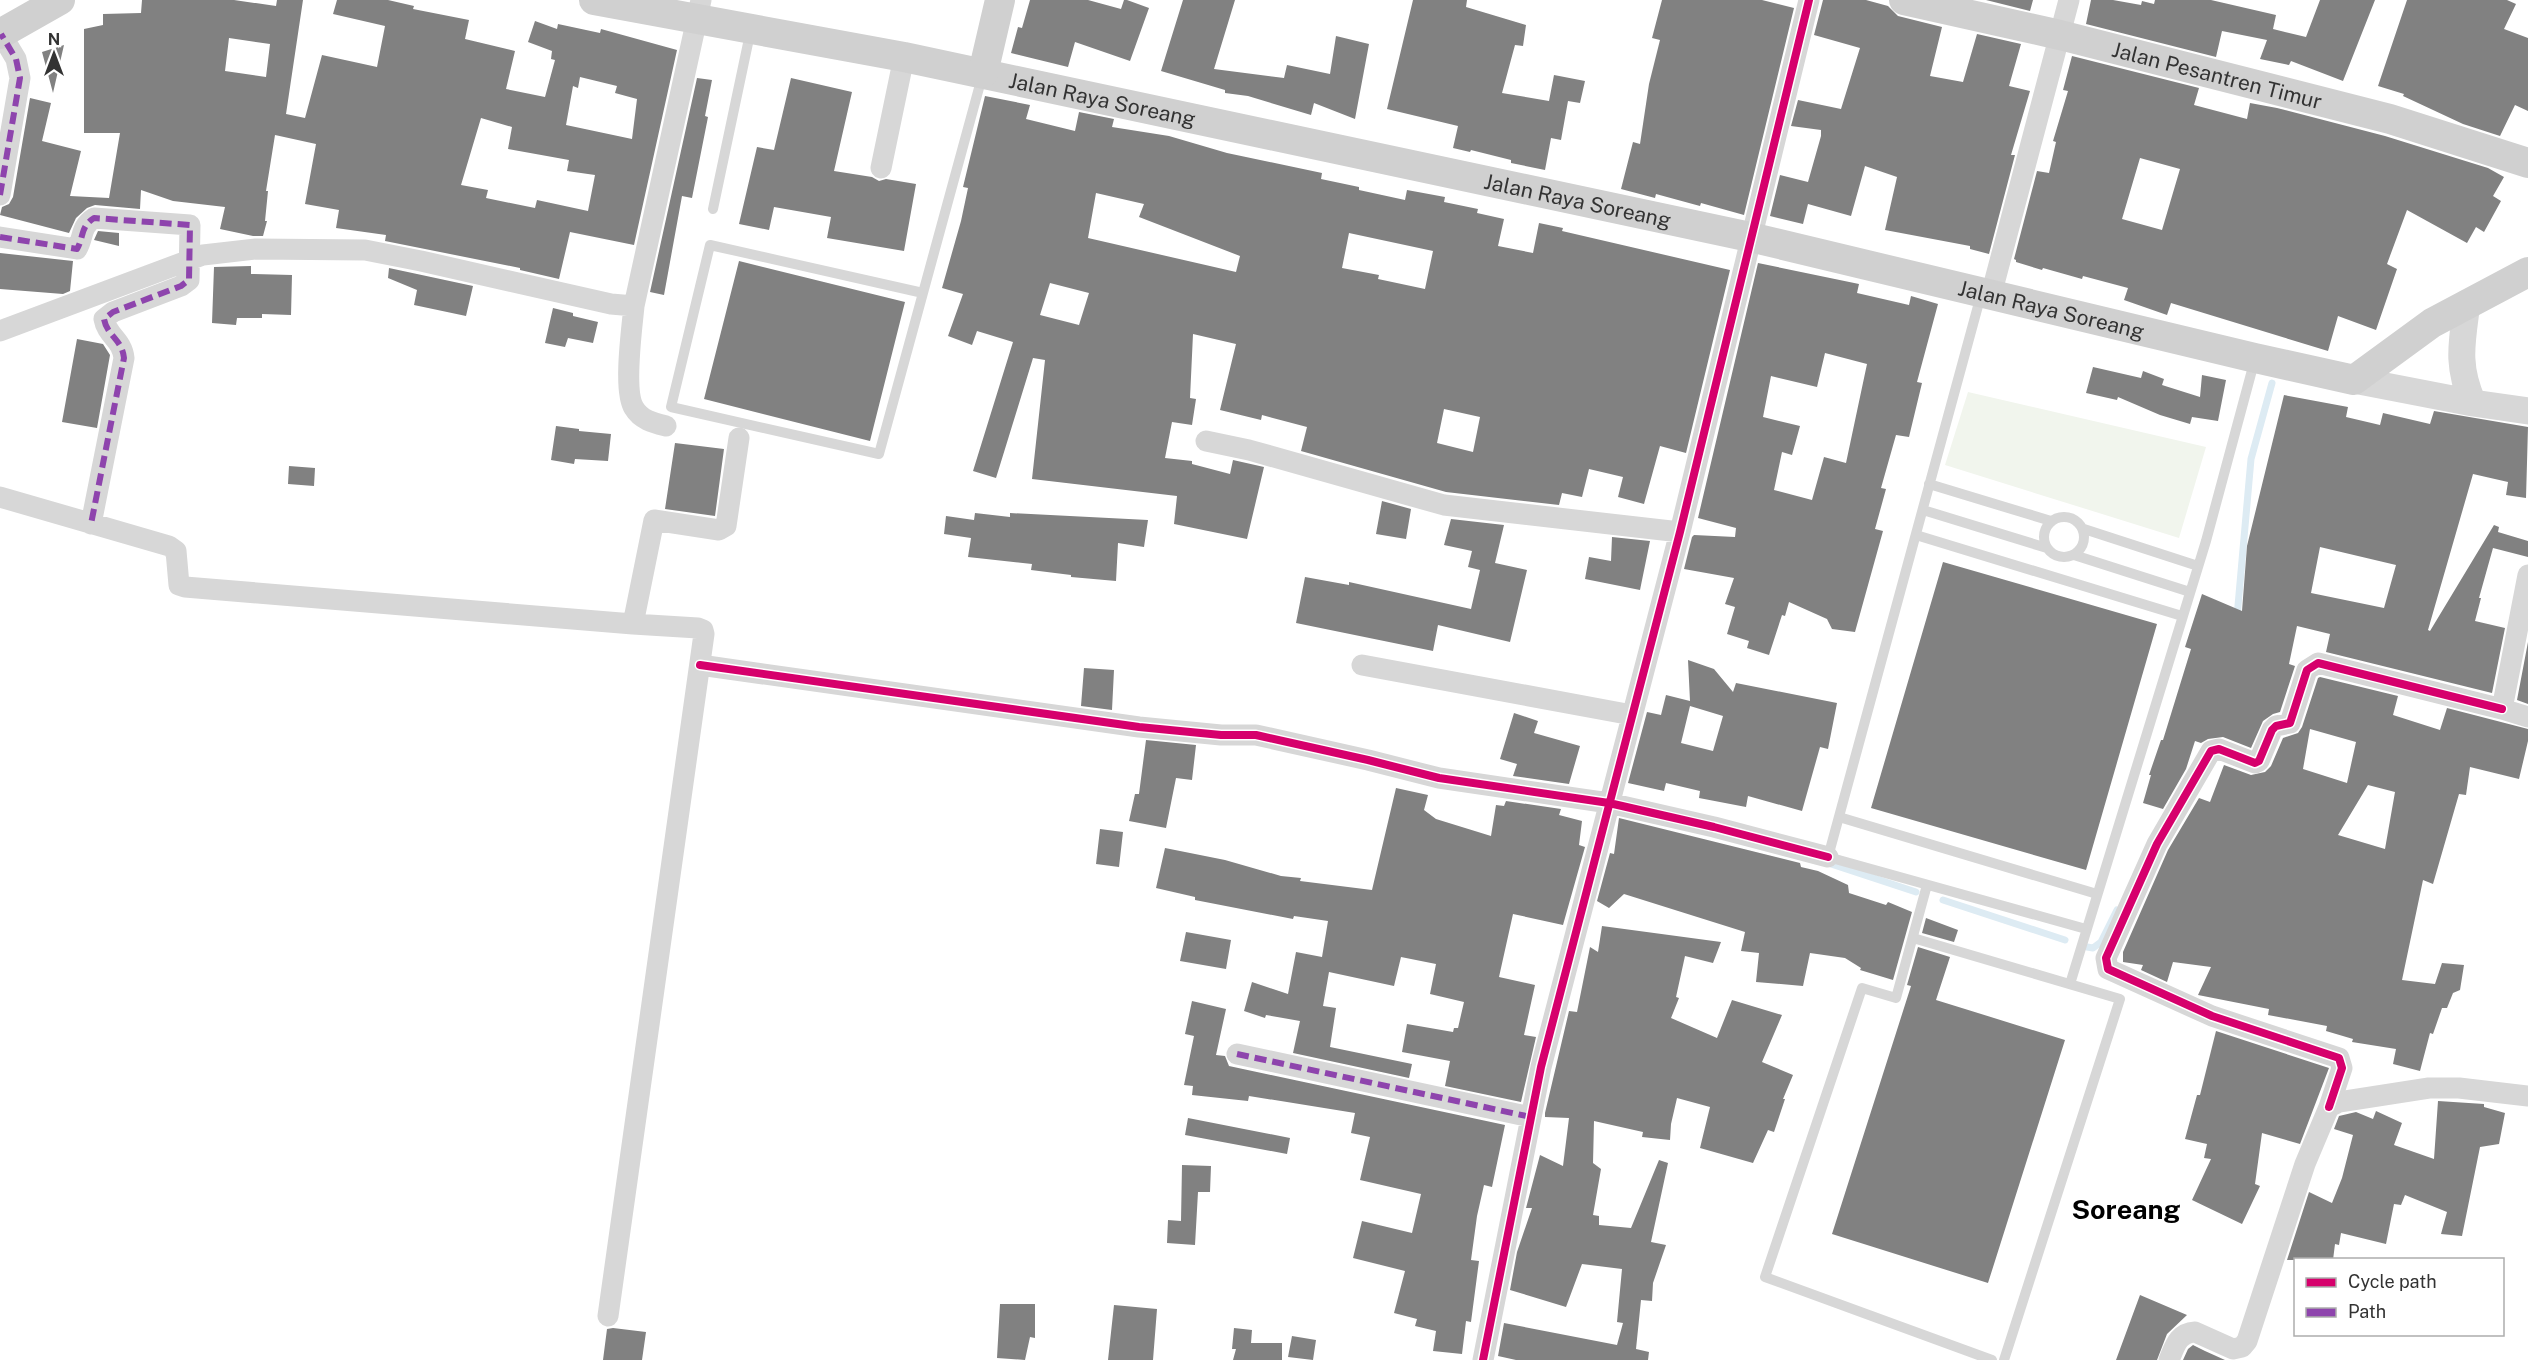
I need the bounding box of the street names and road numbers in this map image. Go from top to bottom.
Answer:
street label: Jalan Pesantren Timur [2109,36,2325,114]
street label: Jalan Raya Soreang [1007,67,1198,131]
street label: Jalan Raya Soreang [1482,168,1674,232]
street label: Jalan Raya Soreang [1956,275,2147,344]

